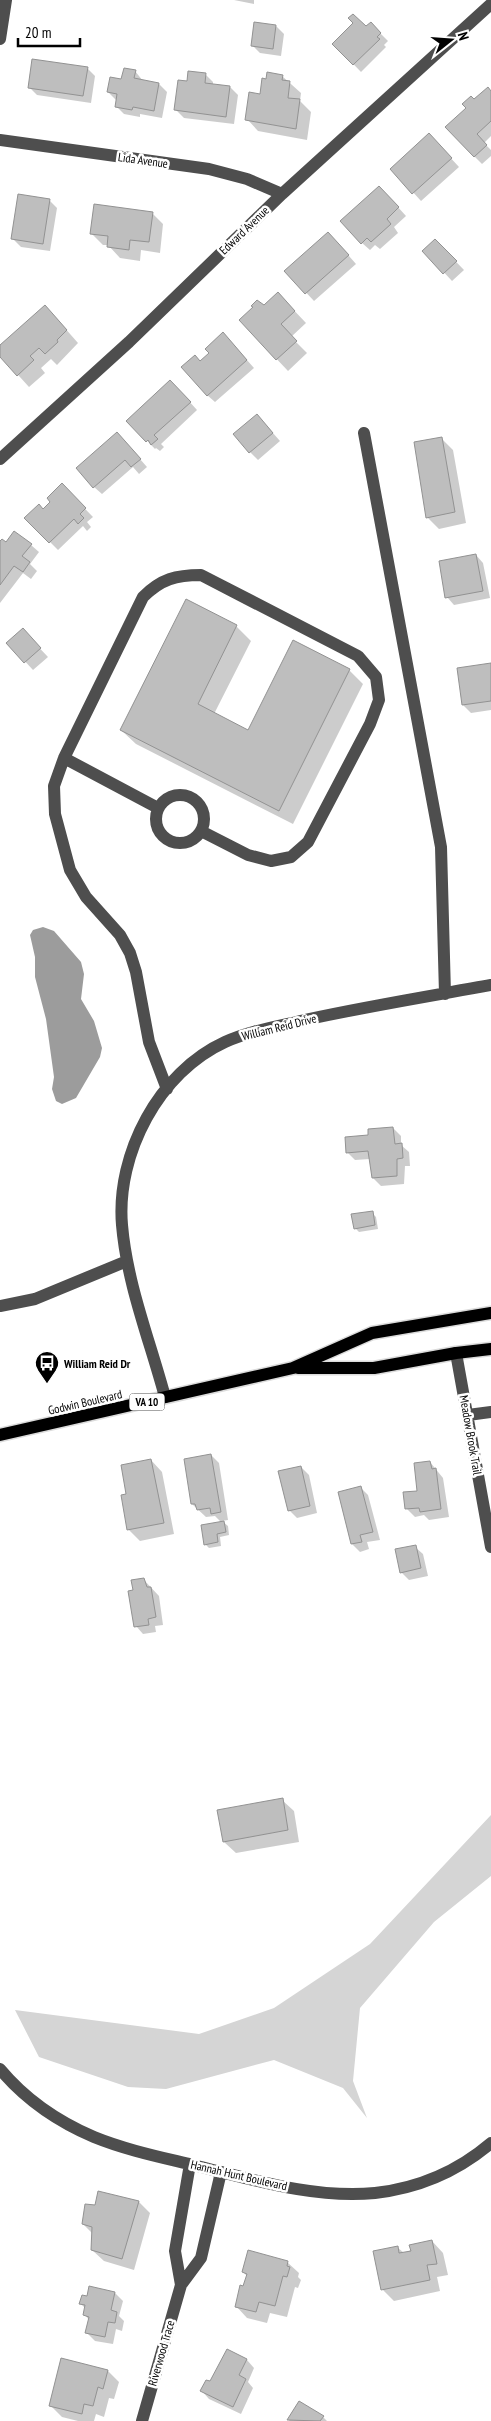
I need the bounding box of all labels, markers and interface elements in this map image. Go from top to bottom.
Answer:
scale bar [18,15,80,47]
north arrow [426,15,476,65]
text: 20 m [25,23,51,42]
text: N [454,30,473,42]
street label: Lida Avenue [117,149,169,171]
street label: Edward Avenue [216,203,272,257]
street label: William Reid Drive [240,1010,318,1044]
bus stop icon: William Reid Dr [34,1350,60,1384]
place label: William Reid Dr [63,1356,131,1371]
street label: Godwin Boulevard [47,1386,123,1418]
road number: VA 10 [130,1394,164,1410]
street label: Meadow Brook Trail [457,1394,485,1476]
street label: Hannah Hunt Boulevard [189,2157,289,2193]
street label: Riverwood Trace [144,2318,178,2388]

